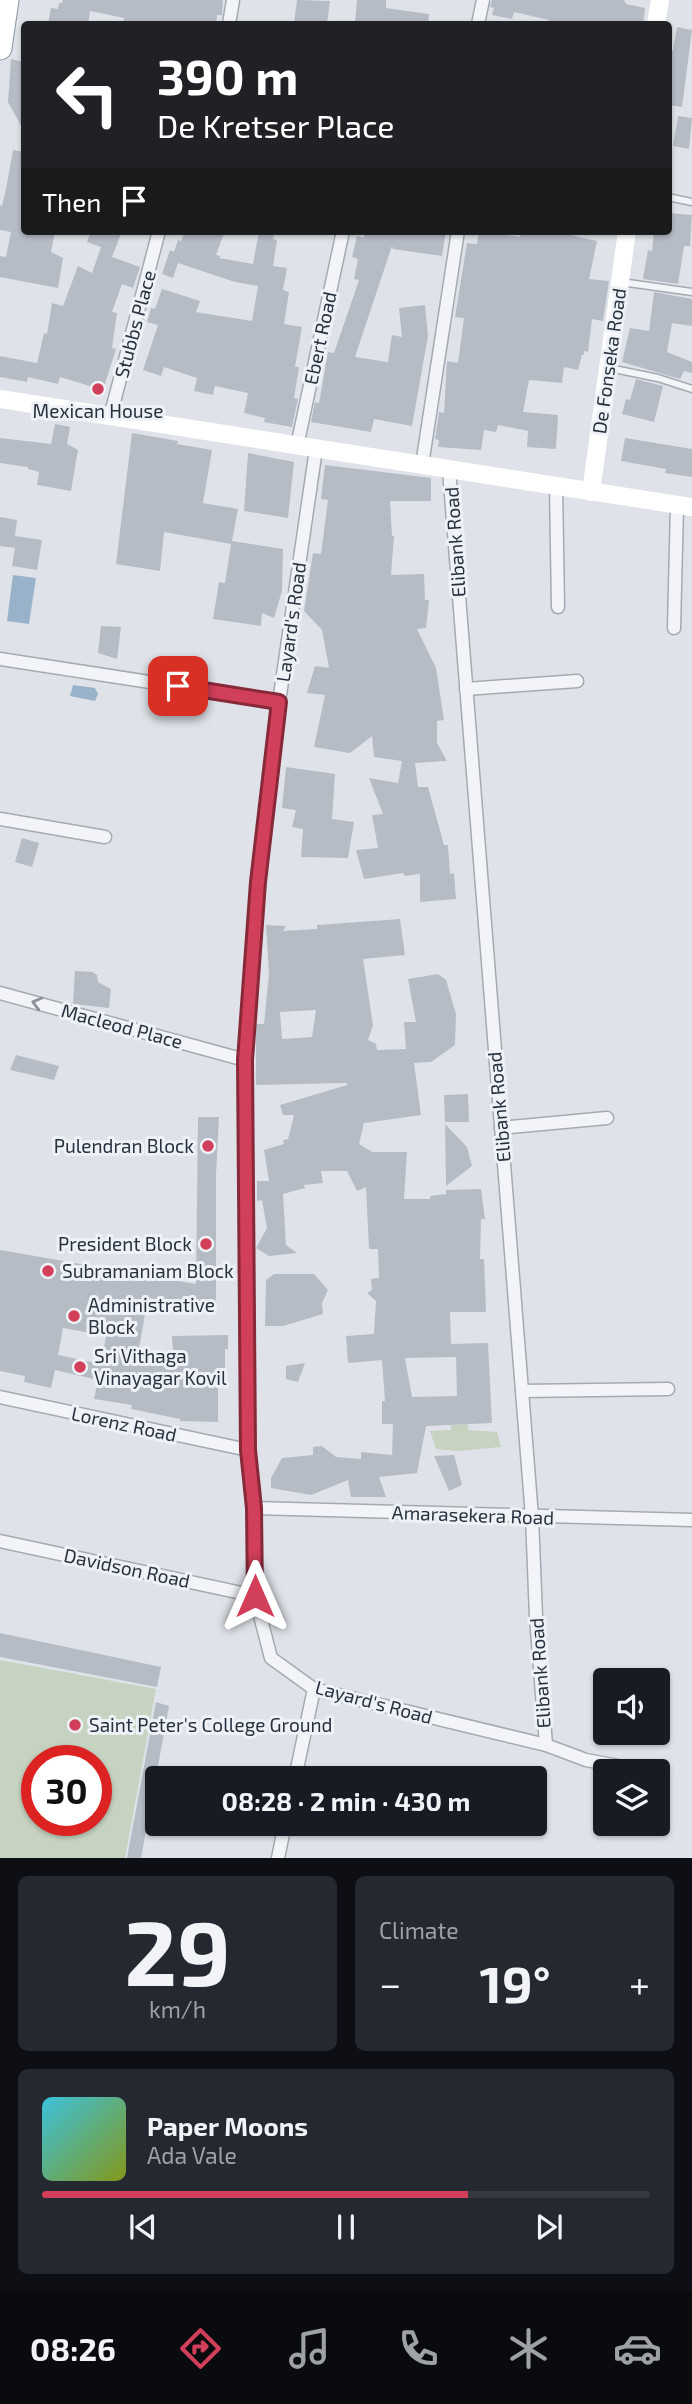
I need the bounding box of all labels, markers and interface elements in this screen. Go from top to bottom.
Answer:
text: 390 m [157,46,298,105]
icon: left [42,49,133,140]
text: De Kretser Place [157,106,395,144]
icon: arrive [115,182,153,220]
text: Then [42,186,101,217]
street label: Stubbs Place [109,267,160,380]
street label: De Fonseka Road [587,287,630,435]
street label: Ebert Road [298,289,341,387]
marker: Mexican House [90,381,106,397]
place label: Mexican House [33,399,163,422]
street label: Elibank Road [439,486,470,598]
street label: Layard's Road [271,561,310,683]
pin [148,656,208,716]
icon: arrive [159,667,197,705]
one-way arrow [31,997,43,1011]
street label: Macleod Place [59,998,185,1053]
street label: Elibank Road [482,1051,515,1163]
place label: Pulendran Block [54,1134,194,1157]
marker: Pulendran Block [200,1138,216,1154]
place label: President Block [58,1232,192,1255]
marker: President Block [198,1236,214,1252]
place label: Subramaniam Block [62,1259,234,1282]
marker: Subramaniam Block [40,1263,56,1279]
place label: Administrative Block [88,1293,215,1338]
marker: Administrative Block [66,1308,82,1324]
place label: Sri Vithaga Vinayagar Kovil [94,1344,227,1389]
marker: Sri Vithaga Vinayagar Kovil [72,1359,88,1375]
street label: Lorenz Road [69,1401,179,1446]
street label: Amarasekera Road [391,1500,555,1529]
street label: Davidson Road [62,1543,192,1592]
position arrow [218,1559,292,1633]
street label: Elibank Road [524,1617,555,1729]
map controls [593,1668,670,1836]
button: sound [593,1668,670,1745]
street label: Layard's Road [313,1675,435,1728]
place label: Saint Peter's College Ground [89,1713,332,1736]
marker: Saint Peter's College Ground [67,1717,83,1733]
speed limit sign: 30 [21,1745,112,1836]
button: layers [593,1759,670,1836]
text: 08:28 · 2 min · 430 m [222,1785,470,1816]
text: 29 [124,1895,231,2004]
text: Climate [379,1916,459,1944]
text: 19° [480,1951,551,2013]
text: − [379,1960,401,2006]
text: + [629,1960,650,2006]
text: km/h [149,1995,206,2023]
text: Paper Moons [147,2110,308,2141]
text: Ada Vale [147,2141,237,2169]
icon: previous [124,2208,162,2246]
icon: pause [327,2208,365,2246]
icon: next [530,2208,568,2246]
icon: directions [176,2324,225,2373]
icon: music [285,2324,334,2373]
icon: phone [394,2324,443,2373]
icon: climate [504,2324,553,2373]
icon: car [613,2324,662,2373]
text: 08:26 [30,2329,116,2367]

